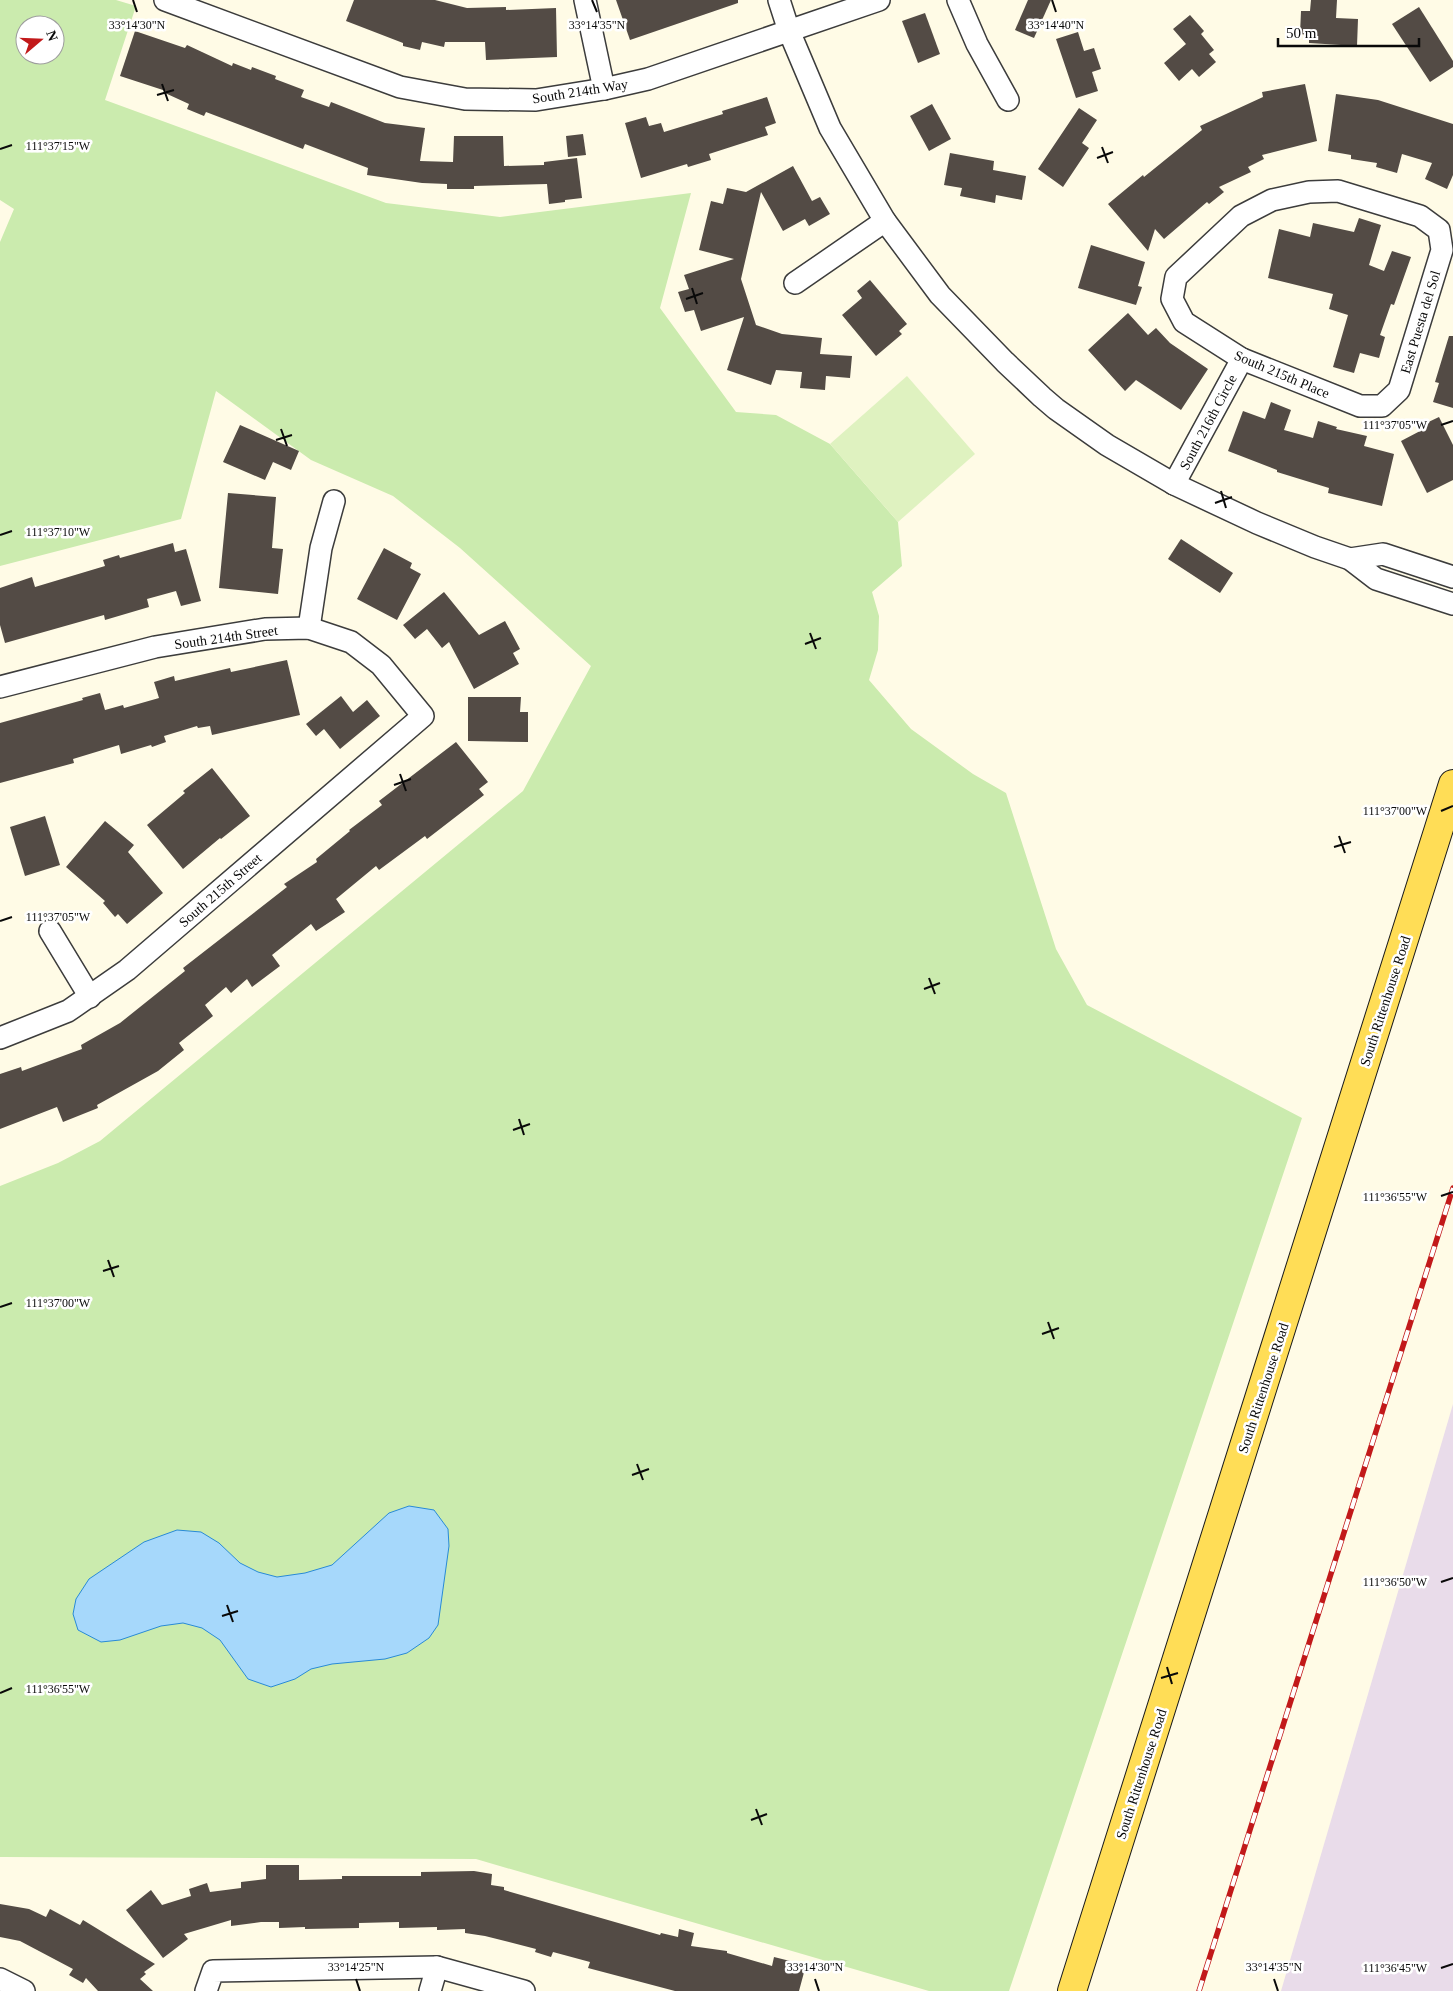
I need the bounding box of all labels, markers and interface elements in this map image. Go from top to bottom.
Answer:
north arrow [15,15,65,65]
scale bar [1278,15,1419,47]
text: 33°14'30"N [109,18,166,32]
text: 33°14'35"N [569,18,626,32]
text: 33°14'40"N [1028,18,1085,32]
text: 50 m [1286,25,1317,41]
text: N [43,29,61,43]
street label: South 214th Way [531,77,629,106]
text: 111°37'15"W [26,139,91,153]
street label: East Puesta del Sol [1398,269,1443,375]
street label: South 215th Place [1232,348,1332,401]
street label: South 216th Circle [1177,372,1240,472]
text: 111°37'05"W [1363,418,1428,432]
text: 111°37'10"W [26,525,91,539]
street label: South 214th Street [173,623,279,652]
text: 111°37'00"W [1363,804,1428,818]
street label: South 215th Street [176,850,265,930]
text: 111°37'05"W [26,910,91,924]
street label: South Rittenhouse Road [1357,934,1414,1068]
text: 111°36'55"W [1363,1190,1428,1204]
text: 111°37'00"W [26,1296,91,1310]
street label: South Rittenhouse Road [1235,1321,1292,1455]
text: 111°36'50"W [1363,1575,1428,1589]
text: 111°36'55"W [26,1682,91,1696]
street label: South Rittenhouse Road [1113,1707,1170,1841]
text: 33°14'25"N [328,1960,385,1974]
text: 33°14'30"N [787,1960,844,1974]
text: 33°14'35"N [1246,1960,1303,1974]
text: 111°36'45"W [1363,1961,1428,1975]

